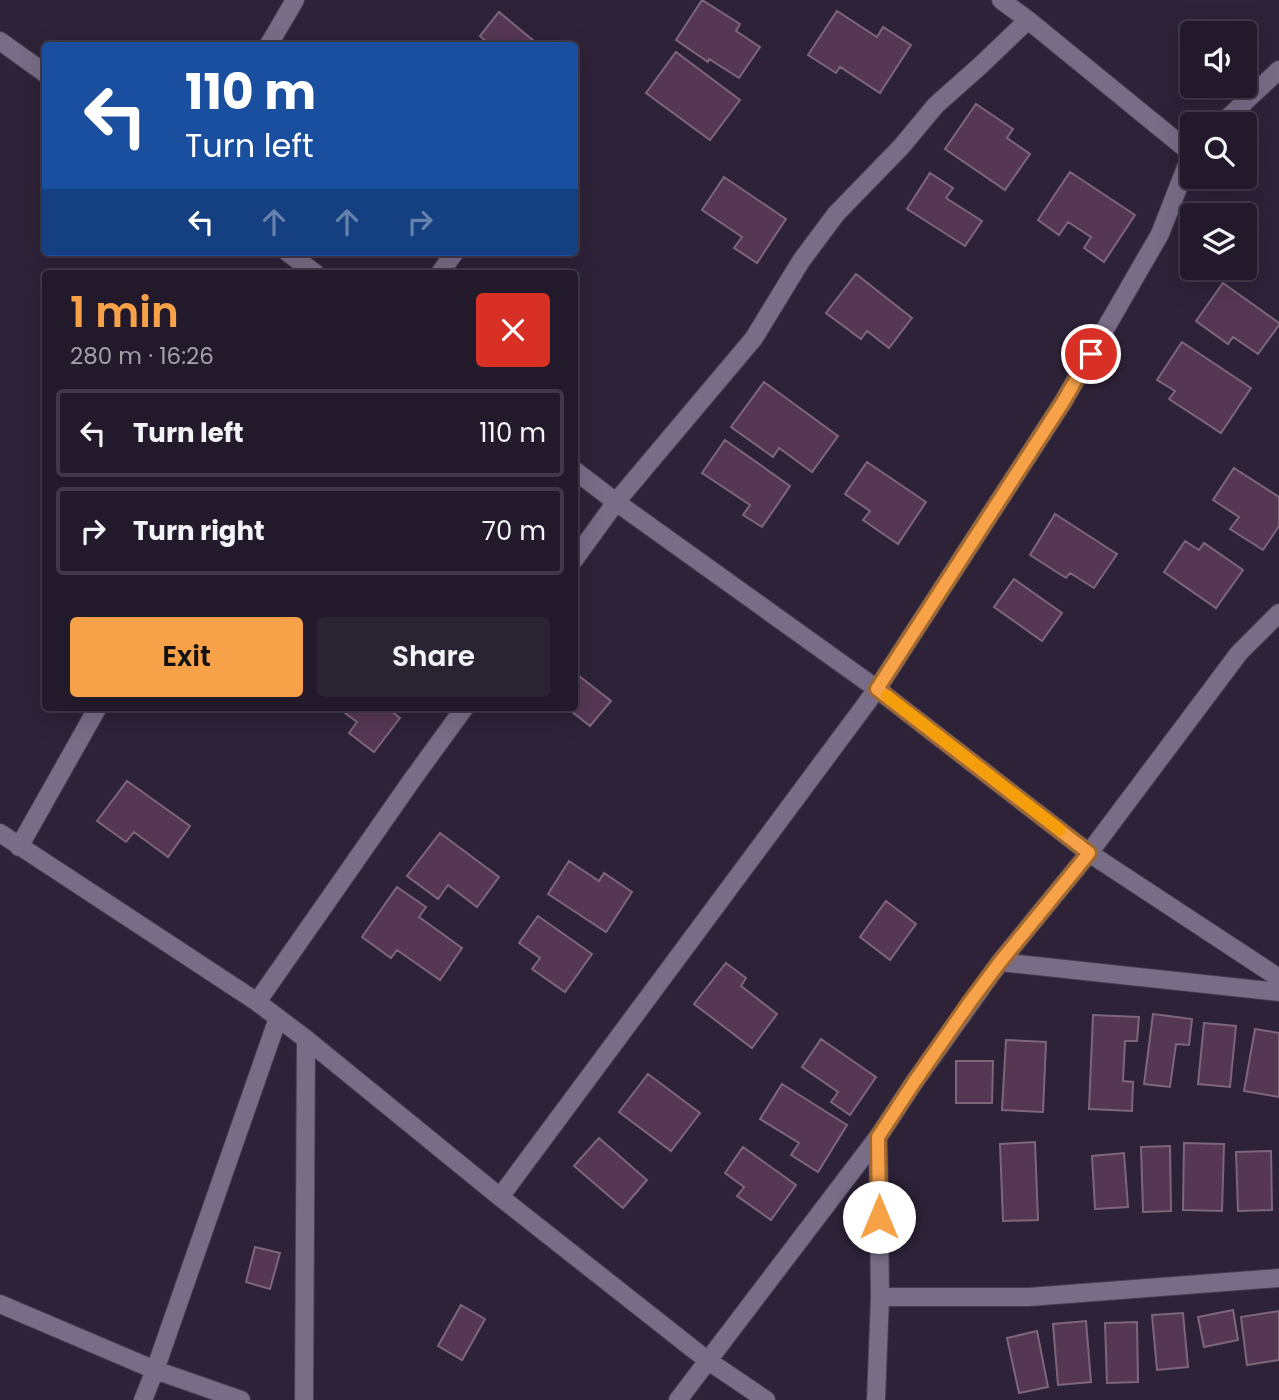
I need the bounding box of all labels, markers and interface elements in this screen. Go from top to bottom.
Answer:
map controls [1180,21,1257,280]
button: sound [1180,21,1257,98]
text: 110 m [185,58,316,126]
icon: left [70,70,161,161]
button: search [1180,112,1257,189]
text: Turn left [185,123,314,168]
icon: left [182,203,220,241]
icon: ahead [255,203,293,241]
icon: ahead [328,203,366,241]
icon: right [401,203,439,241]
button: layers [1180,203,1257,280]
text: 1 min [70,283,179,342]
button: close [476,293,550,367]
pin [1061,324,1121,384]
icon: arrive [1072,335,1110,373]
text: 280 m · 16:26 [70,340,214,372]
icon: left [74,414,112,452]
text: Turn left [133,415,244,451]
text: 110 m [479,415,546,451]
icon: right [74,512,112,550]
text: Turn right [133,513,265,549]
text: 70 m [482,513,546,549]
button: Exit [70,617,303,697]
button: Share [317,617,550,697]
position arrow [842,1180,916,1254]

